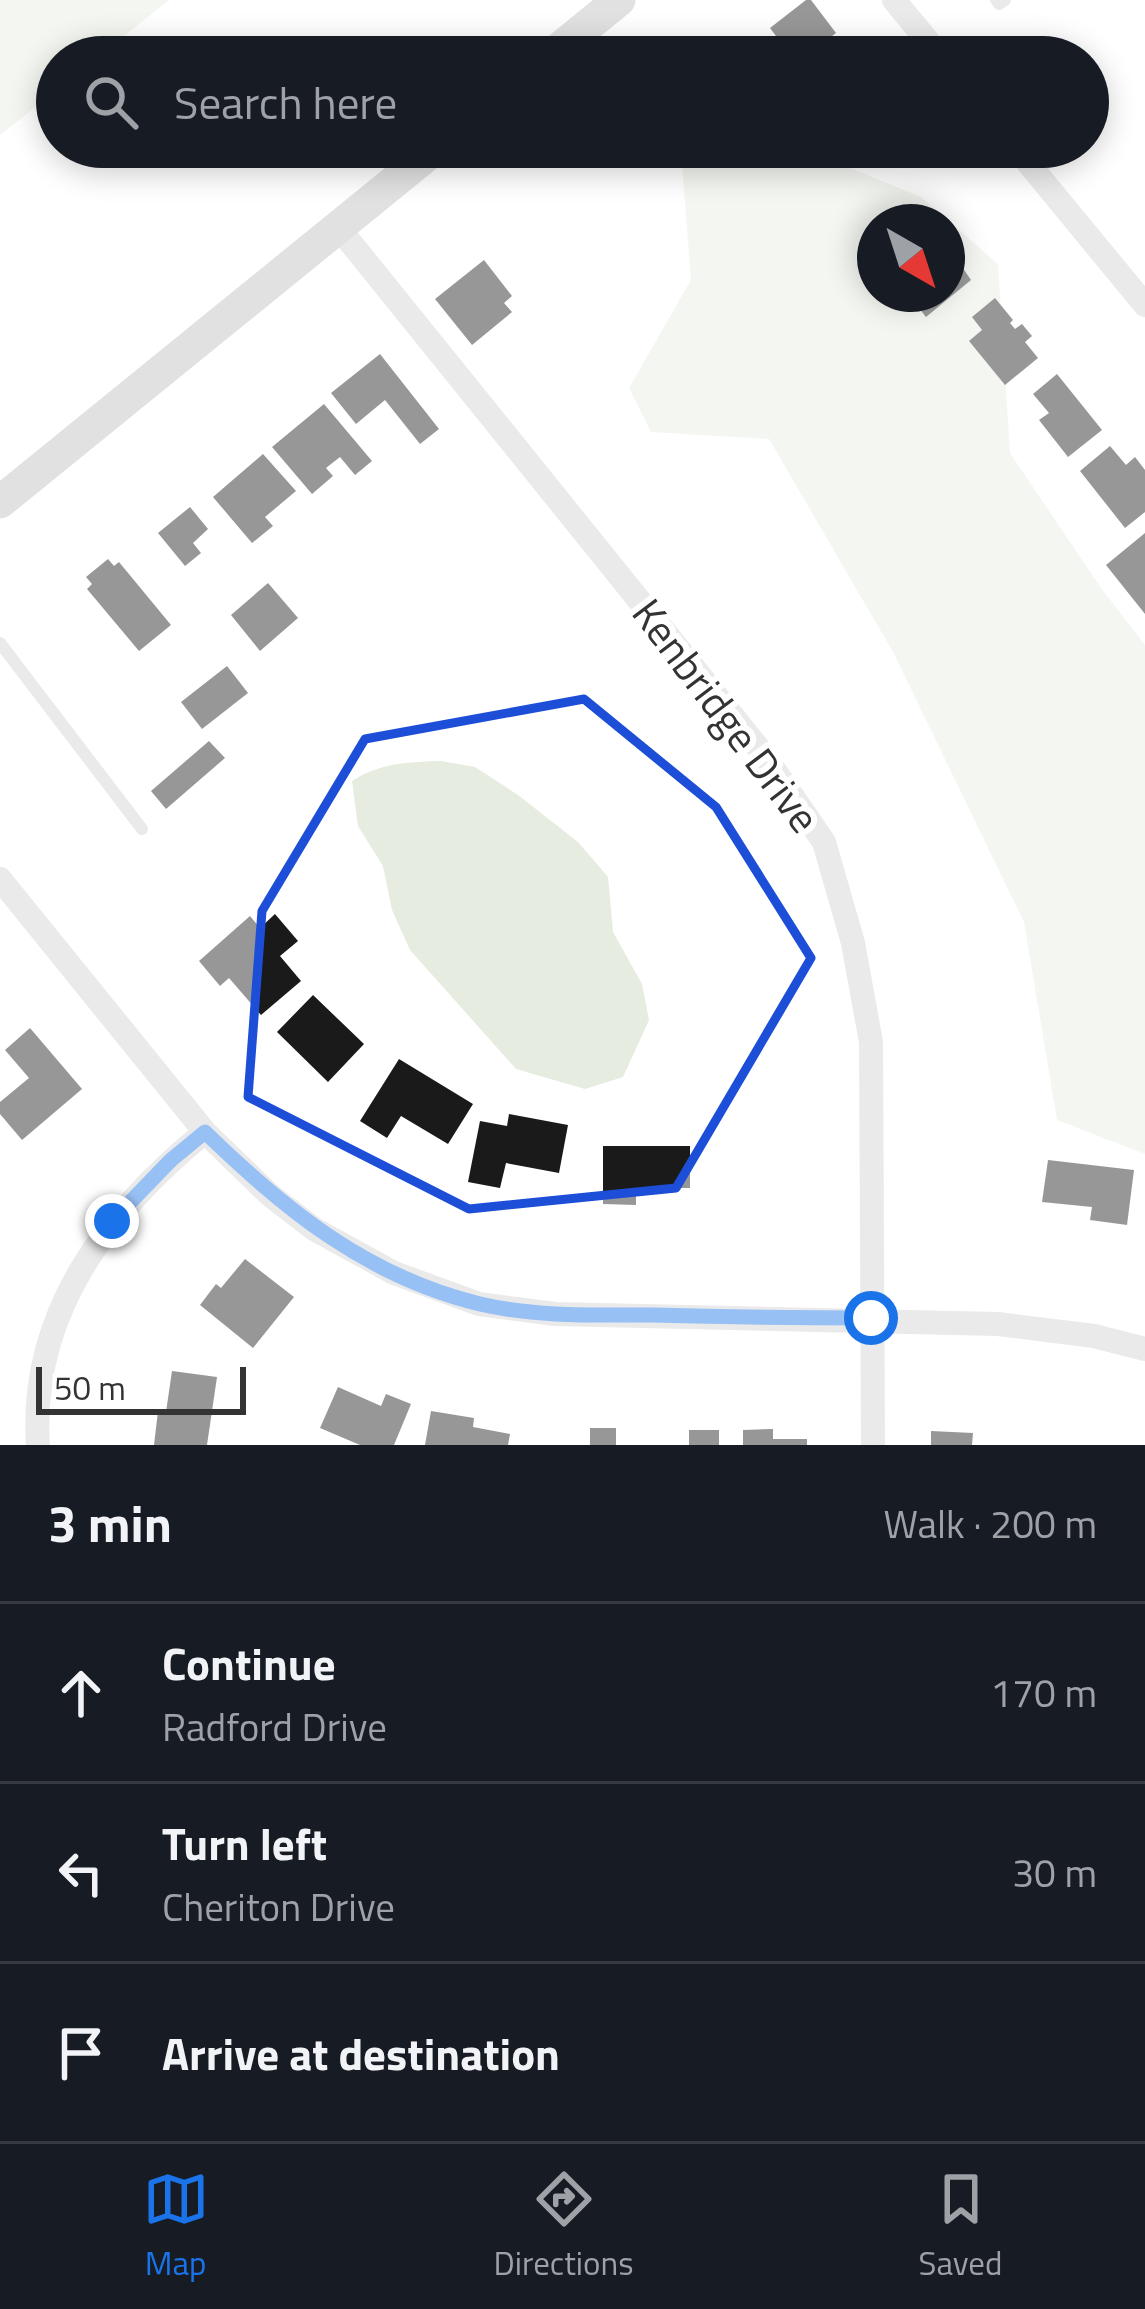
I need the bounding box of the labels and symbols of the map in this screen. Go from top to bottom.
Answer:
north arrow [857,204,965,312]
street label: Kenbridge Drive [617,584,837,846]
route end [85,1194,139,1248]
route start [844,1291,898,1345]
scale bar [36,1361,246,1414]

